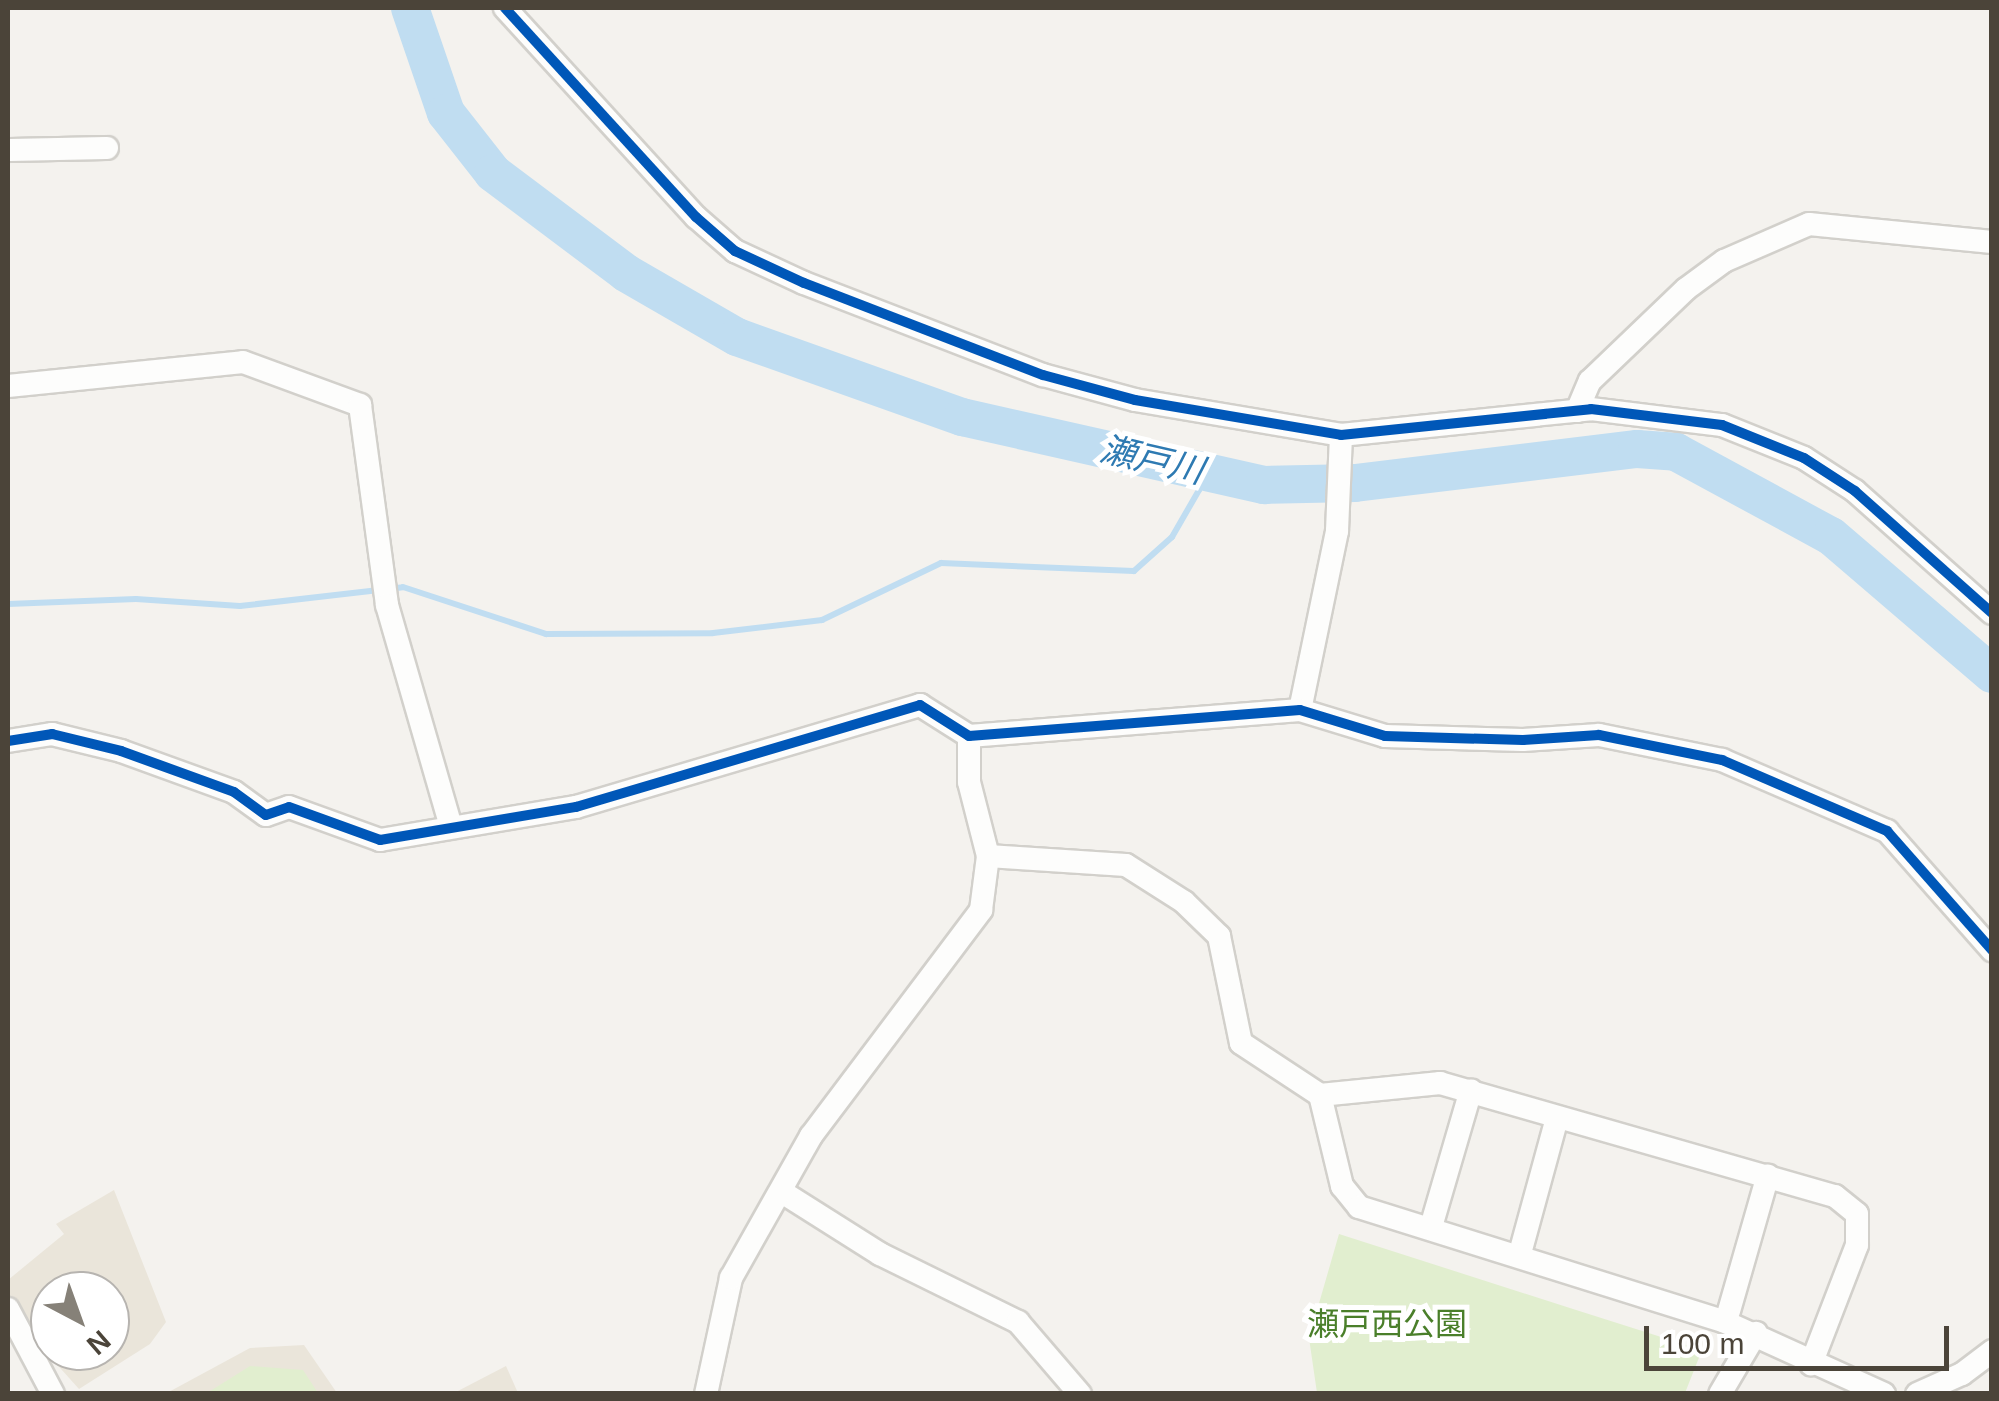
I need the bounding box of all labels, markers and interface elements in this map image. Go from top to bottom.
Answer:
water label: 瀬戸川 [1096,428,1208,492]
north arrow [30,1271,130,1371]
park label: 瀬戸西公園 [1307,1305,1467,1343]
scale bar [1649,1306,1954,1368]
text: N [81,1324,117,1361]
text: 100 m [1661,1327,1744,1360]

